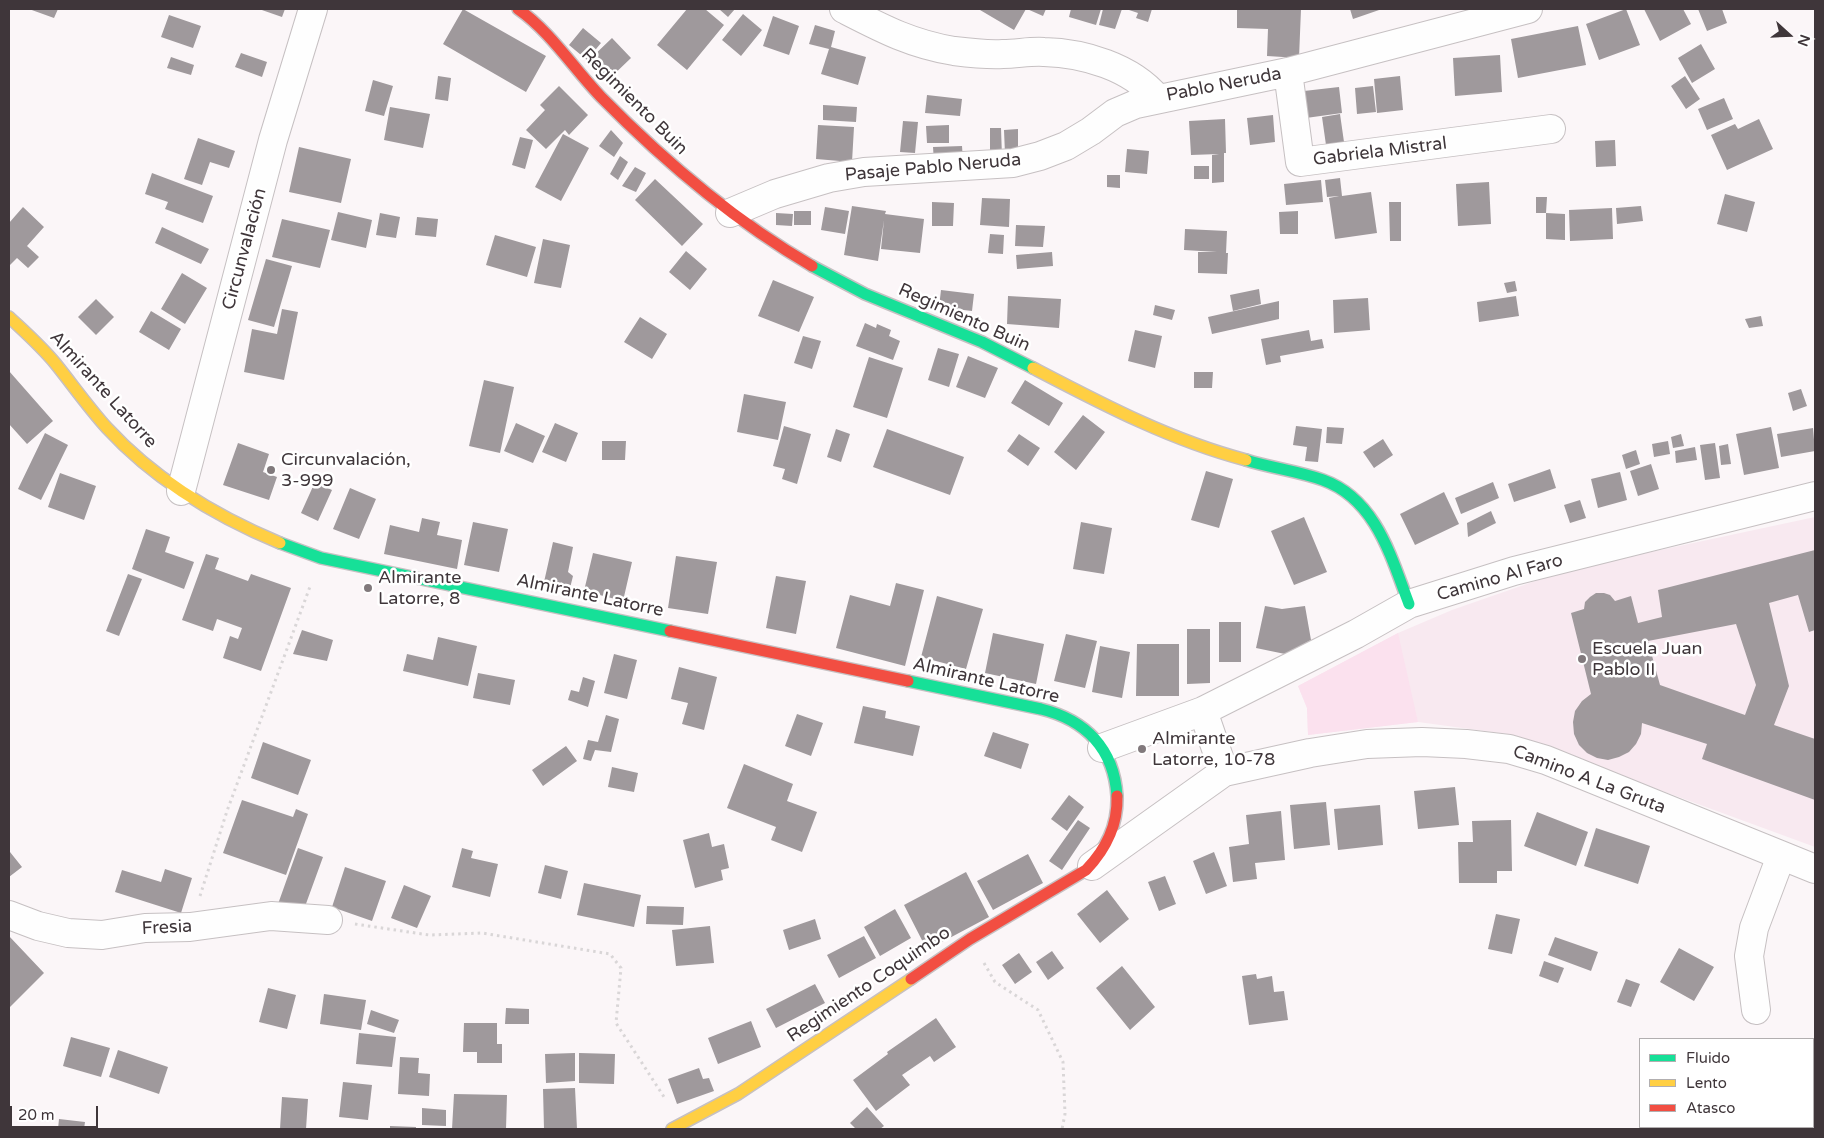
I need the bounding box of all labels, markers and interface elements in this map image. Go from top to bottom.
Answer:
north arrow [1764,10,1814,60]
text: N [1794,32,1813,48]
street label: Regimiento Buin [576,44,692,160]
street label: Pablo Neruda [1165,63,1283,107]
street label: Gabriela Mistral [1312,133,1448,171]
street label: Pasaje Pablo Neruda [844,150,1022,186]
street label: Circunvalación [218,186,272,312]
street label: Regimiento Buin [895,279,1033,357]
street label: Almirante Latorre [45,327,161,453]
place label: Circunvalación, 3-999 [281,449,411,492]
marker: Circunvalación, 3-999 [265,464,277,476]
street label: Camino Al Faro [1435,550,1565,606]
place label: Almirante Latorre, 8 [378,567,462,610]
street label: Almirante Latorre [514,570,666,622]
marker: Almirante Latorre, 8 [362,582,374,594]
place label: Escuela Juan Pablo II [1592,638,1702,681]
marker: Escuela Juan Pablo II [1576,653,1588,665]
street label: Almirante Latorre [911,654,1061,708]
place label: Almirante Latorre, 10-78 [1152,728,1275,771]
street label: Camino A La Gruta [1510,741,1668,819]
marker: Almirante Latorre, 10-78 [1136,743,1148,755]
street label: Fresia [141,916,193,940]
street label: Regimiento Coquimbo [783,922,955,1048]
legend [1639,1038,1814,1128]
text: Fluido [1686,1049,1730,1067]
text: Lento [1686,1074,1727,1092]
scale bar [12,1096,100,1128]
text: Atasco [1686,1099,1735,1117]
text: 20 m [18,1106,55,1124]

